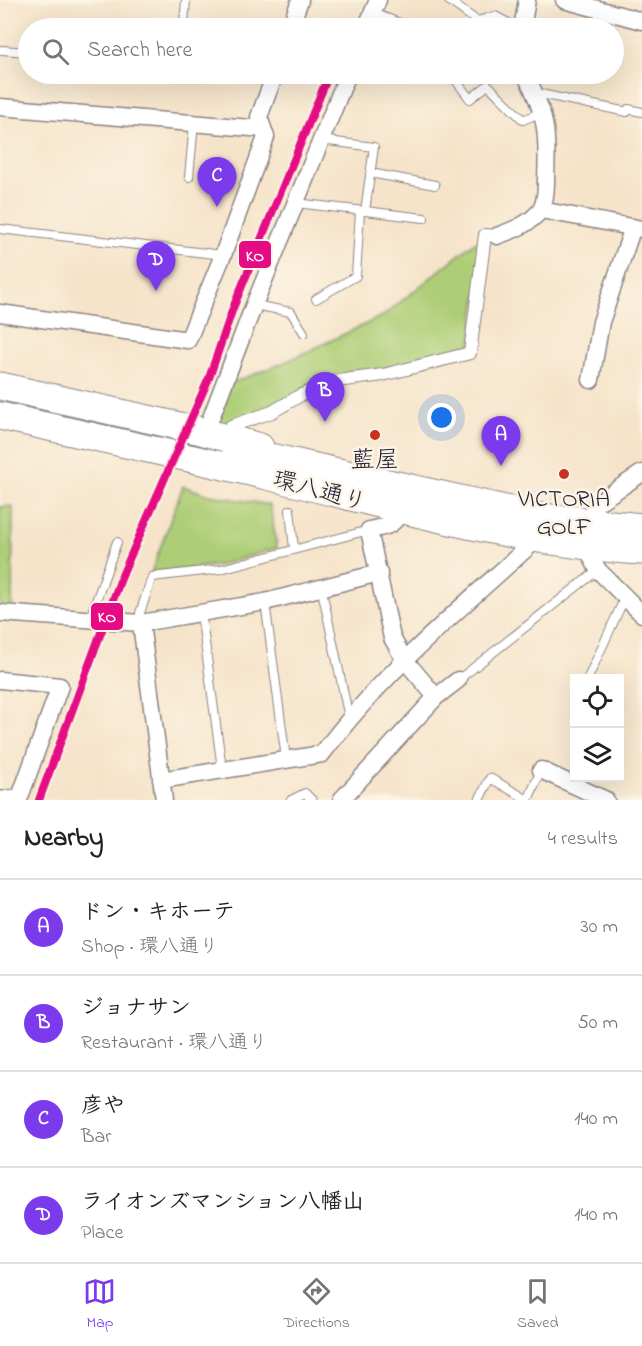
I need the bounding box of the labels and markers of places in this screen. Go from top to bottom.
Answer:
pin: C [198,158,236,207]
pin: D [136,242,176,291]
pin: B [306,372,344,422]
pin: A [482,416,520,466]
marker: 藍屋 [368,428,382,442]
place label: 藍屋 [351,444,399,479]
marker: VICTORIA GOLF [557,467,571,481]
place label: VICTORIA GOLF [517,483,610,546]

